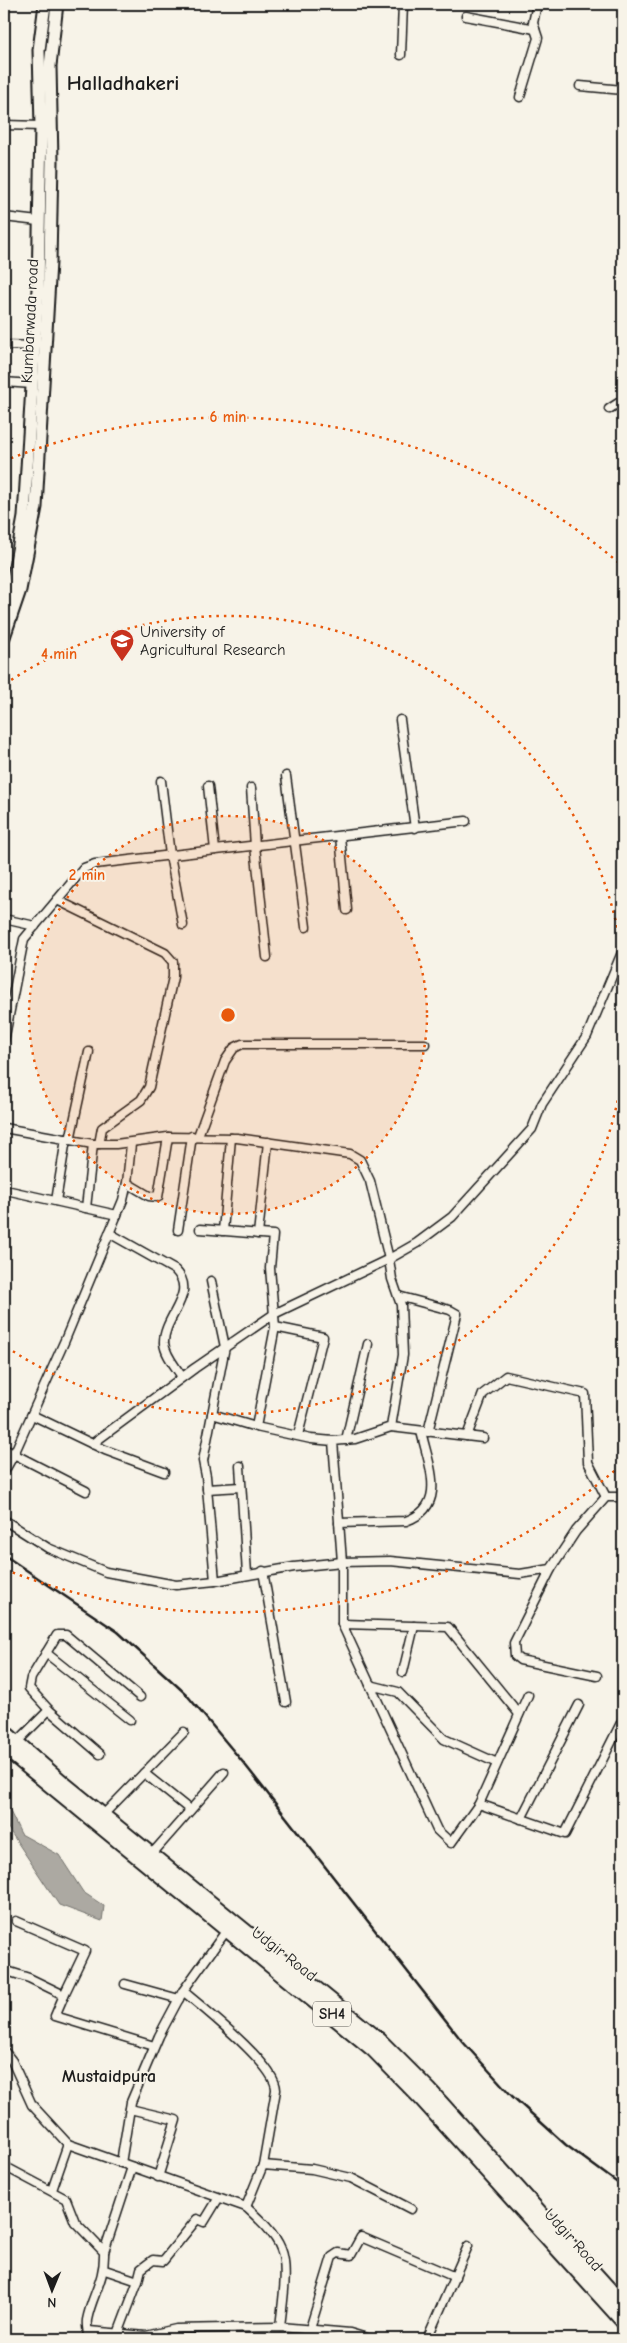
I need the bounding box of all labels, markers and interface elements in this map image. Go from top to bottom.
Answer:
district label: Halladhakeri [67,71,179,95]
street label: Kumbarwada road [18,258,42,384]
text: 6 min [210,408,246,426]
place label: University of Agricultural Research [140,623,285,659]
school or university icon: University of Agricultural Research [109,628,135,662]
text: 4 min [41,645,77,663]
text: 2 min [69,866,105,884]
centre of rings [219,1006,237,1024]
street label: Udgir Road [248,1923,320,1985]
road number: SH4 [313,2002,351,2026]
district label: Mustaidpura [62,2066,156,2087]
street label: Udgir Road [540,2205,606,2275]
north arrow [28,2266,78,2316]
text: N [47,2294,56,2311]

